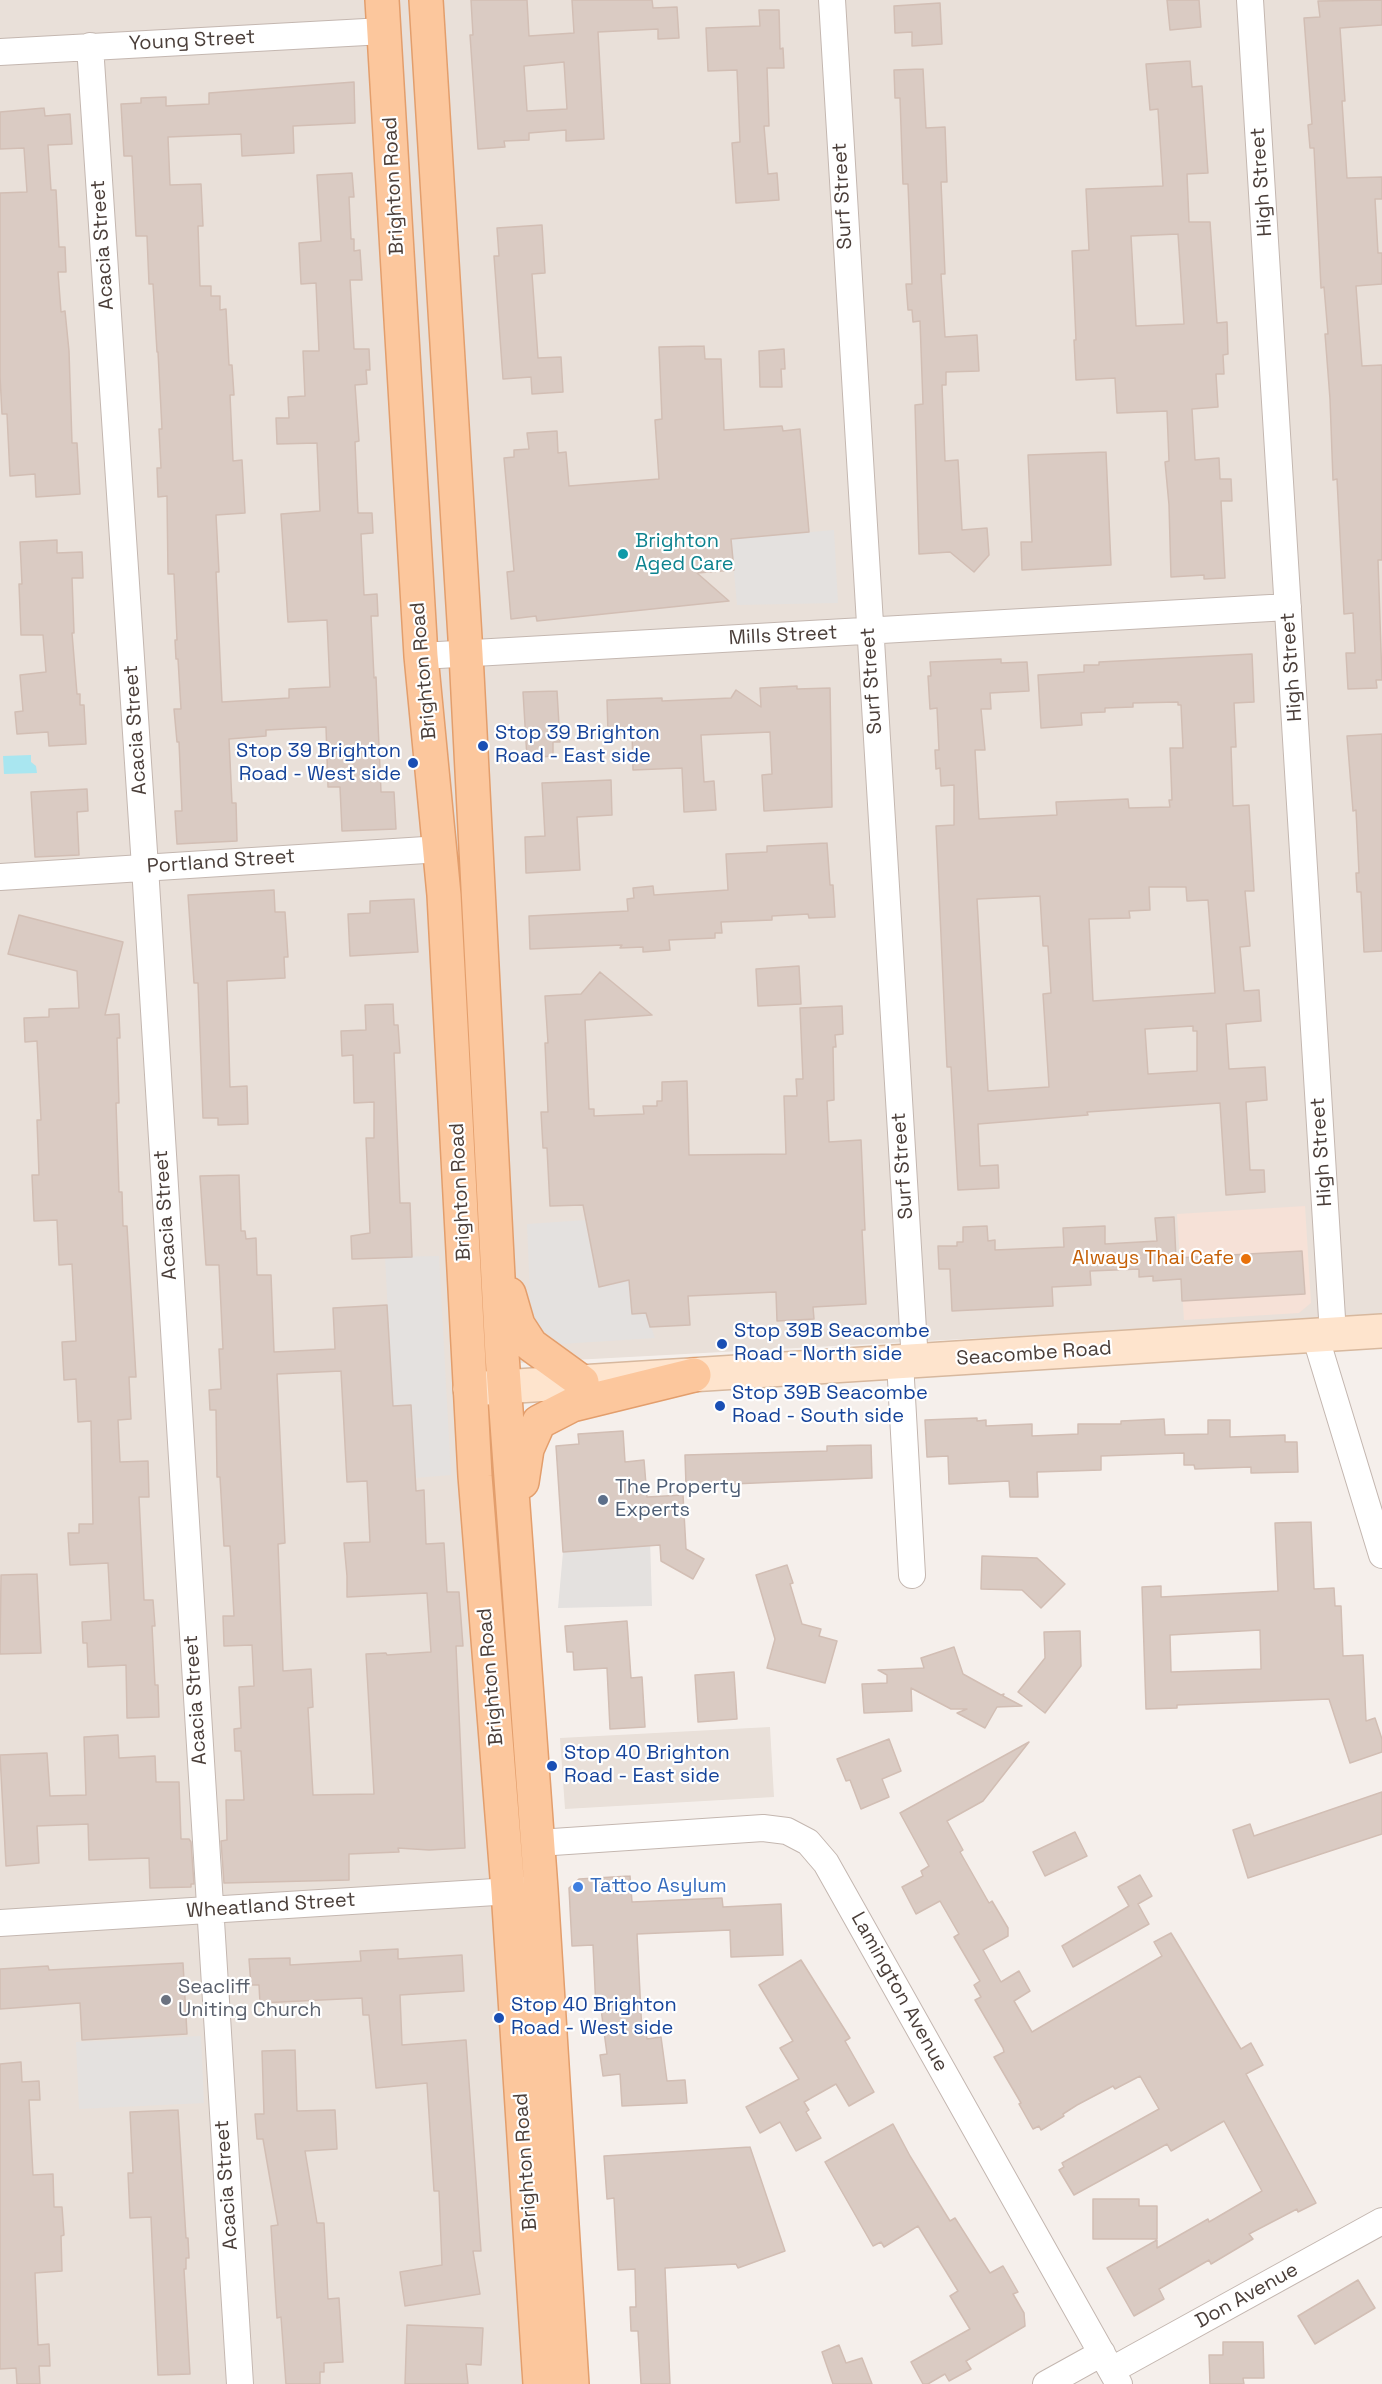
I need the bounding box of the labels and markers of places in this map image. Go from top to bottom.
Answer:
place label: Brighton Aged Care [635,530,734,577]
marker: Brighton Aged Care [616,547,630,561]
place label: Stop 39 Brighton Road - East side [495,722,660,769]
marker: Stop 39 Brighton Road - East side [476,739,490,753]
place label: Stop 39 Brighton Road - West side [236,740,401,787]
marker: Stop 39 Brighton Road - West side [406,756,420,770]
place label: Always Thai Cafe [1072,1247,1234,1271]
marker: Always Thai Cafe [1239,1252,1253,1266]
place label: Stop 39B Seacombe Road - North side [734,1320,930,1367]
marker: Stop 39B Seacombe Road - North side [715,1337,729,1351]
place label: Stop 39B Seacombe Road - South side [732,1382,928,1429]
marker: Stop 39B Seacombe Road - South side [713,1399,727,1413]
place label: The Property Experts [615,1476,741,1523]
marker: The Property Experts [596,1493,610,1507]
place label: Stop 40 Brighton Road - East side [564,1742,730,1789]
marker: Stop 40 Brighton Road - East side [545,1759,559,1773]
place label: Tattoo Asylum [590,1875,727,1899]
marker: Tattoo Asylum [571,1880,585,1894]
place label: Seacliff Uniting Church [178,1976,321,2023]
marker: Seacliff Uniting Church [159,1993,173,2007]
place label: Stop 40 Brighton Road - West side [511,1994,677,2041]
marker: Stop 40 Brighton Road - West side [492,2011,506,2025]

